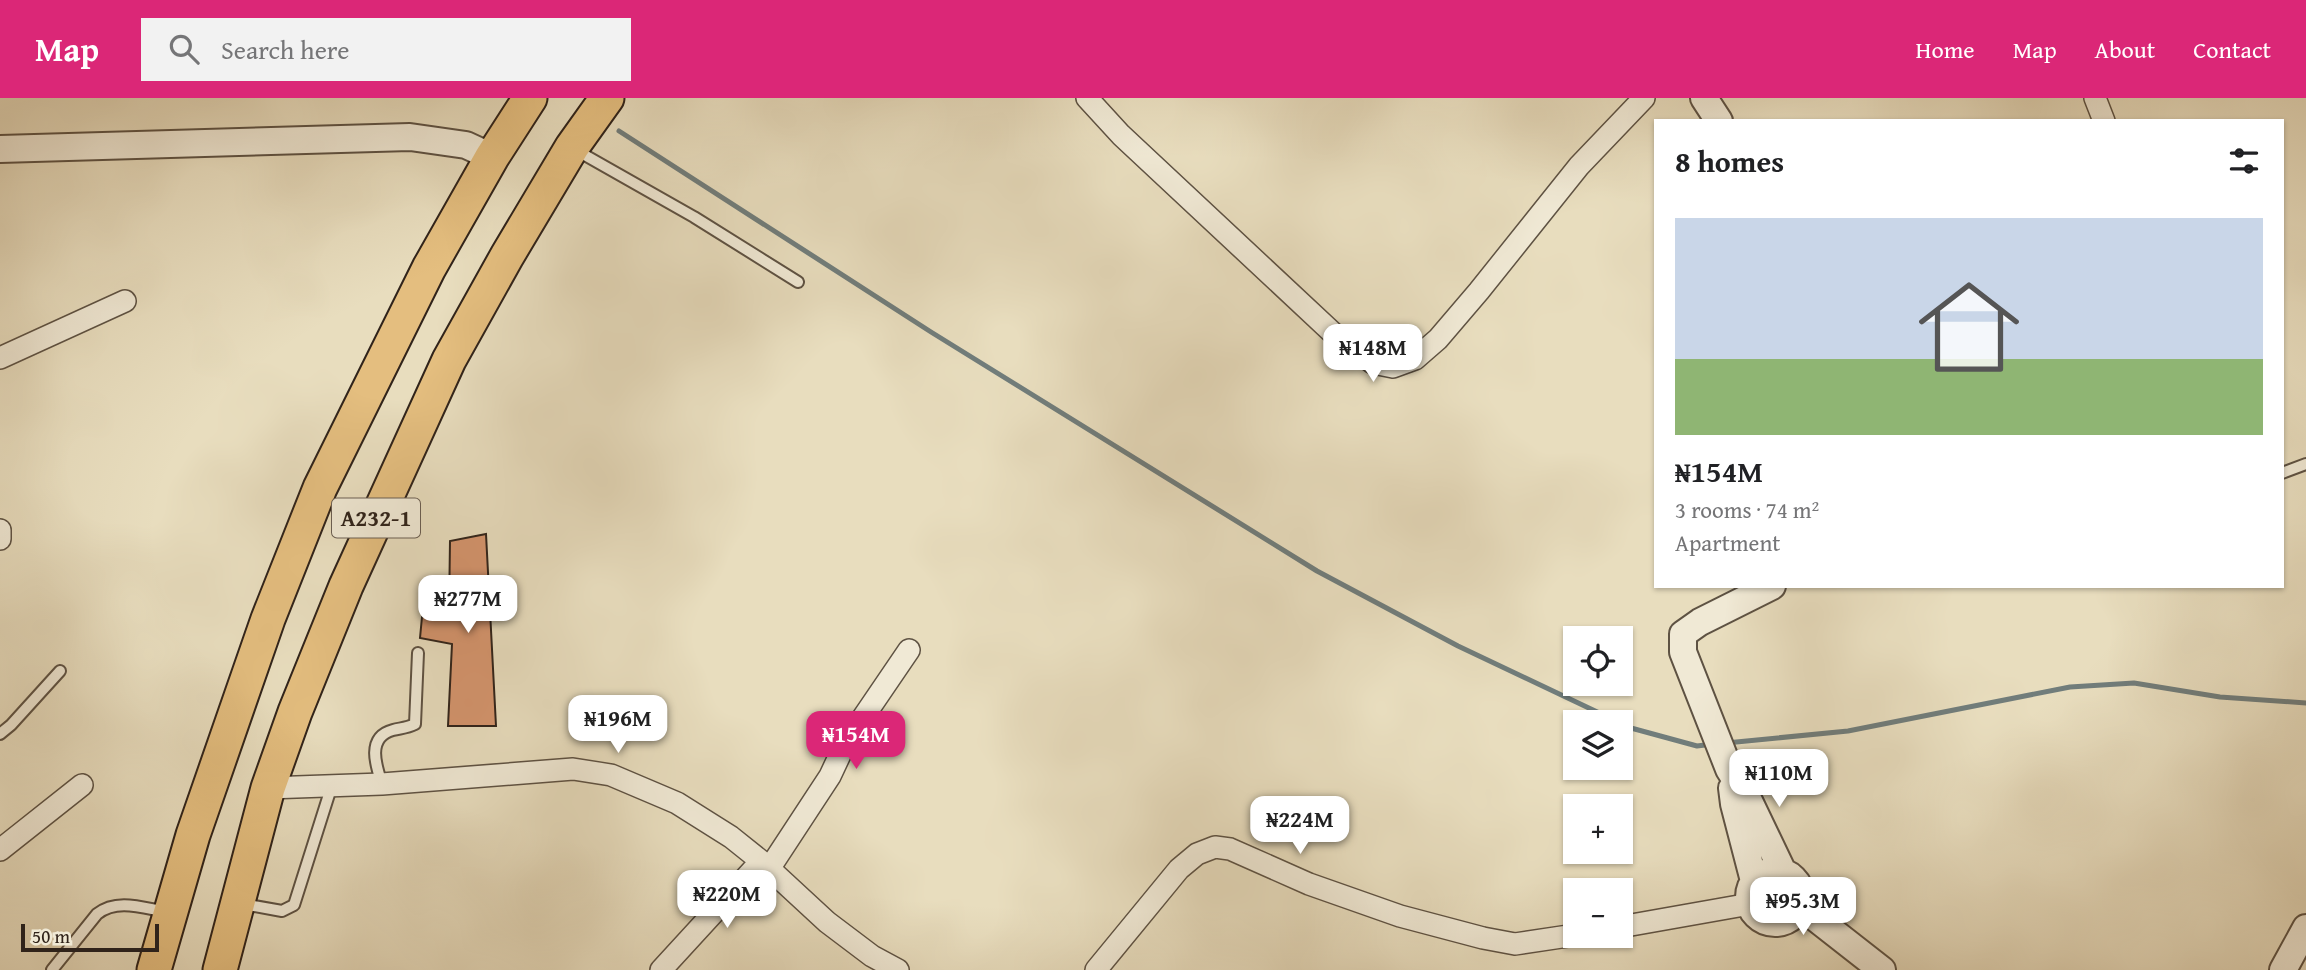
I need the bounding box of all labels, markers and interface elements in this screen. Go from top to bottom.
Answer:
search box [141,18,631,81]
text: Map [35,25,99,73]
icon: search [165,30,203,68]
text: Search here [221,30,349,69]
text: Home [1916,32,1975,67]
text: Map [2013,32,2057,67]
text: About [2095,32,2155,67]
text: Contact [2193,32,2271,67]
text: 8 homes [1675,139,1784,183]
icon: filters [2225,142,2263,180]
icon: home [1906,264,2032,390]
pin: ₦148M [1324,324,1422,384]
text: ₦148M [1339,330,1407,363]
text: ₦154M [1675,449,1763,493]
text: 3 rooms · 74 m² [1675,493,1819,526]
road number: A232-1 [332,498,420,538]
text: Apartment [1675,526,1780,559]
pin: ₦277M [419,575,517,635]
text: ₦277M [434,581,502,614]
map controls [1563,626,1633,948]
button: locate [1563,626,1633,696]
pin: ₦196M [569,696,667,755]
text: ₦196M [584,701,652,734]
button: layers [1563,710,1633,780]
pin: ₦154M [807,712,905,771]
text: ₦154M [822,717,890,750]
pin: ₦110M [1730,750,1828,809]
text: ₦110M [1745,755,1813,788]
button: + [1563,794,1633,864]
pin: ₦224M [1251,796,1349,856]
text: ₦224M [1266,802,1334,835]
pin: ₦220M [678,870,776,930]
text: ₦220M [693,876,761,909]
button: − [1563,878,1633,948]
pin: ₦95.3M [1746,878,1860,937]
text: ₦95.3M [1766,883,1840,916]
scale bar [21,921,159,953]
text: 50 m [32,922,70,950]

